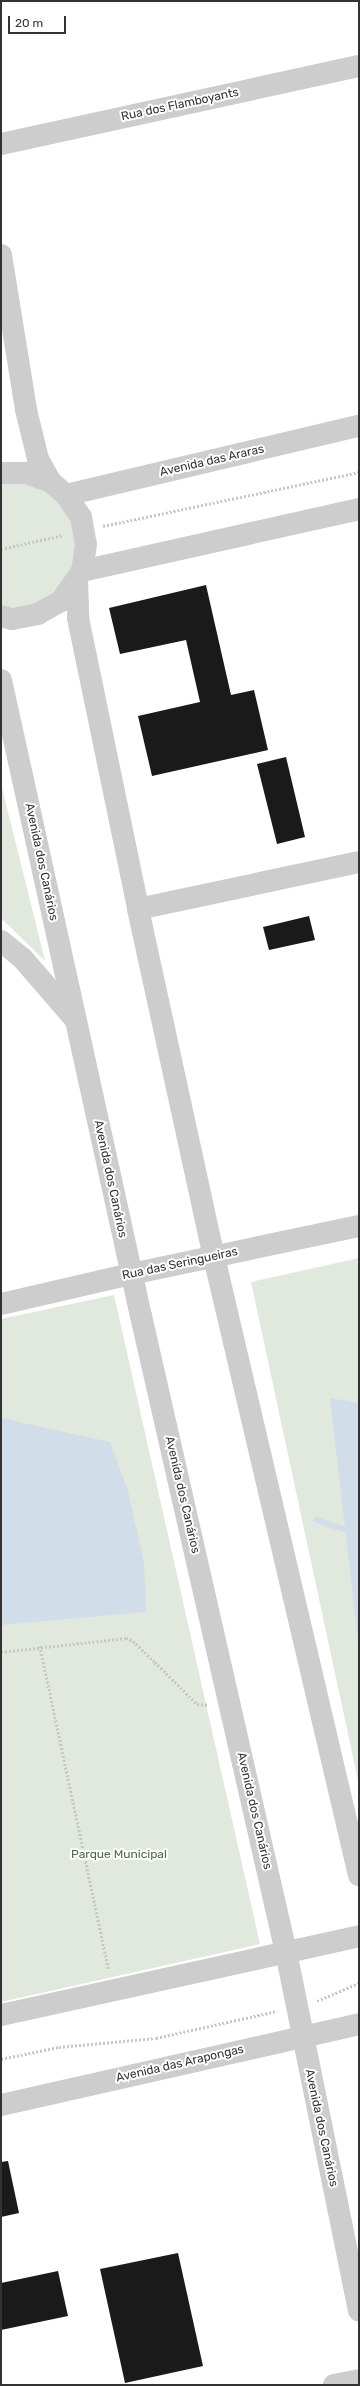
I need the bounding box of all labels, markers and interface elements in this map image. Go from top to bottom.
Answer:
scale bar [10,8,68,34]
text: 20 m [15,16,43,30]
street label: Rua dos Flamboyants [120,86,240,124]
street label: Avenida das Araras [158,442,266,480]
street label: Avenida dos Canários [22,802,60,922]
street label: Avenida dos Canários [91,1119,129,1239]
street label: Rua das Seringueiras [121,1245,239,1283]
street label: Avenida dos Canários [162,1435,202,1555]
street label: Avenida dos Canários [234,1751,274,1871]
park label: Parque Municipal [71,1848,167,1862]
street label: Avenida das Arapongas [115,2042,245,2086]
street label: Avenida dos Canários [302,2068,340,2188]

